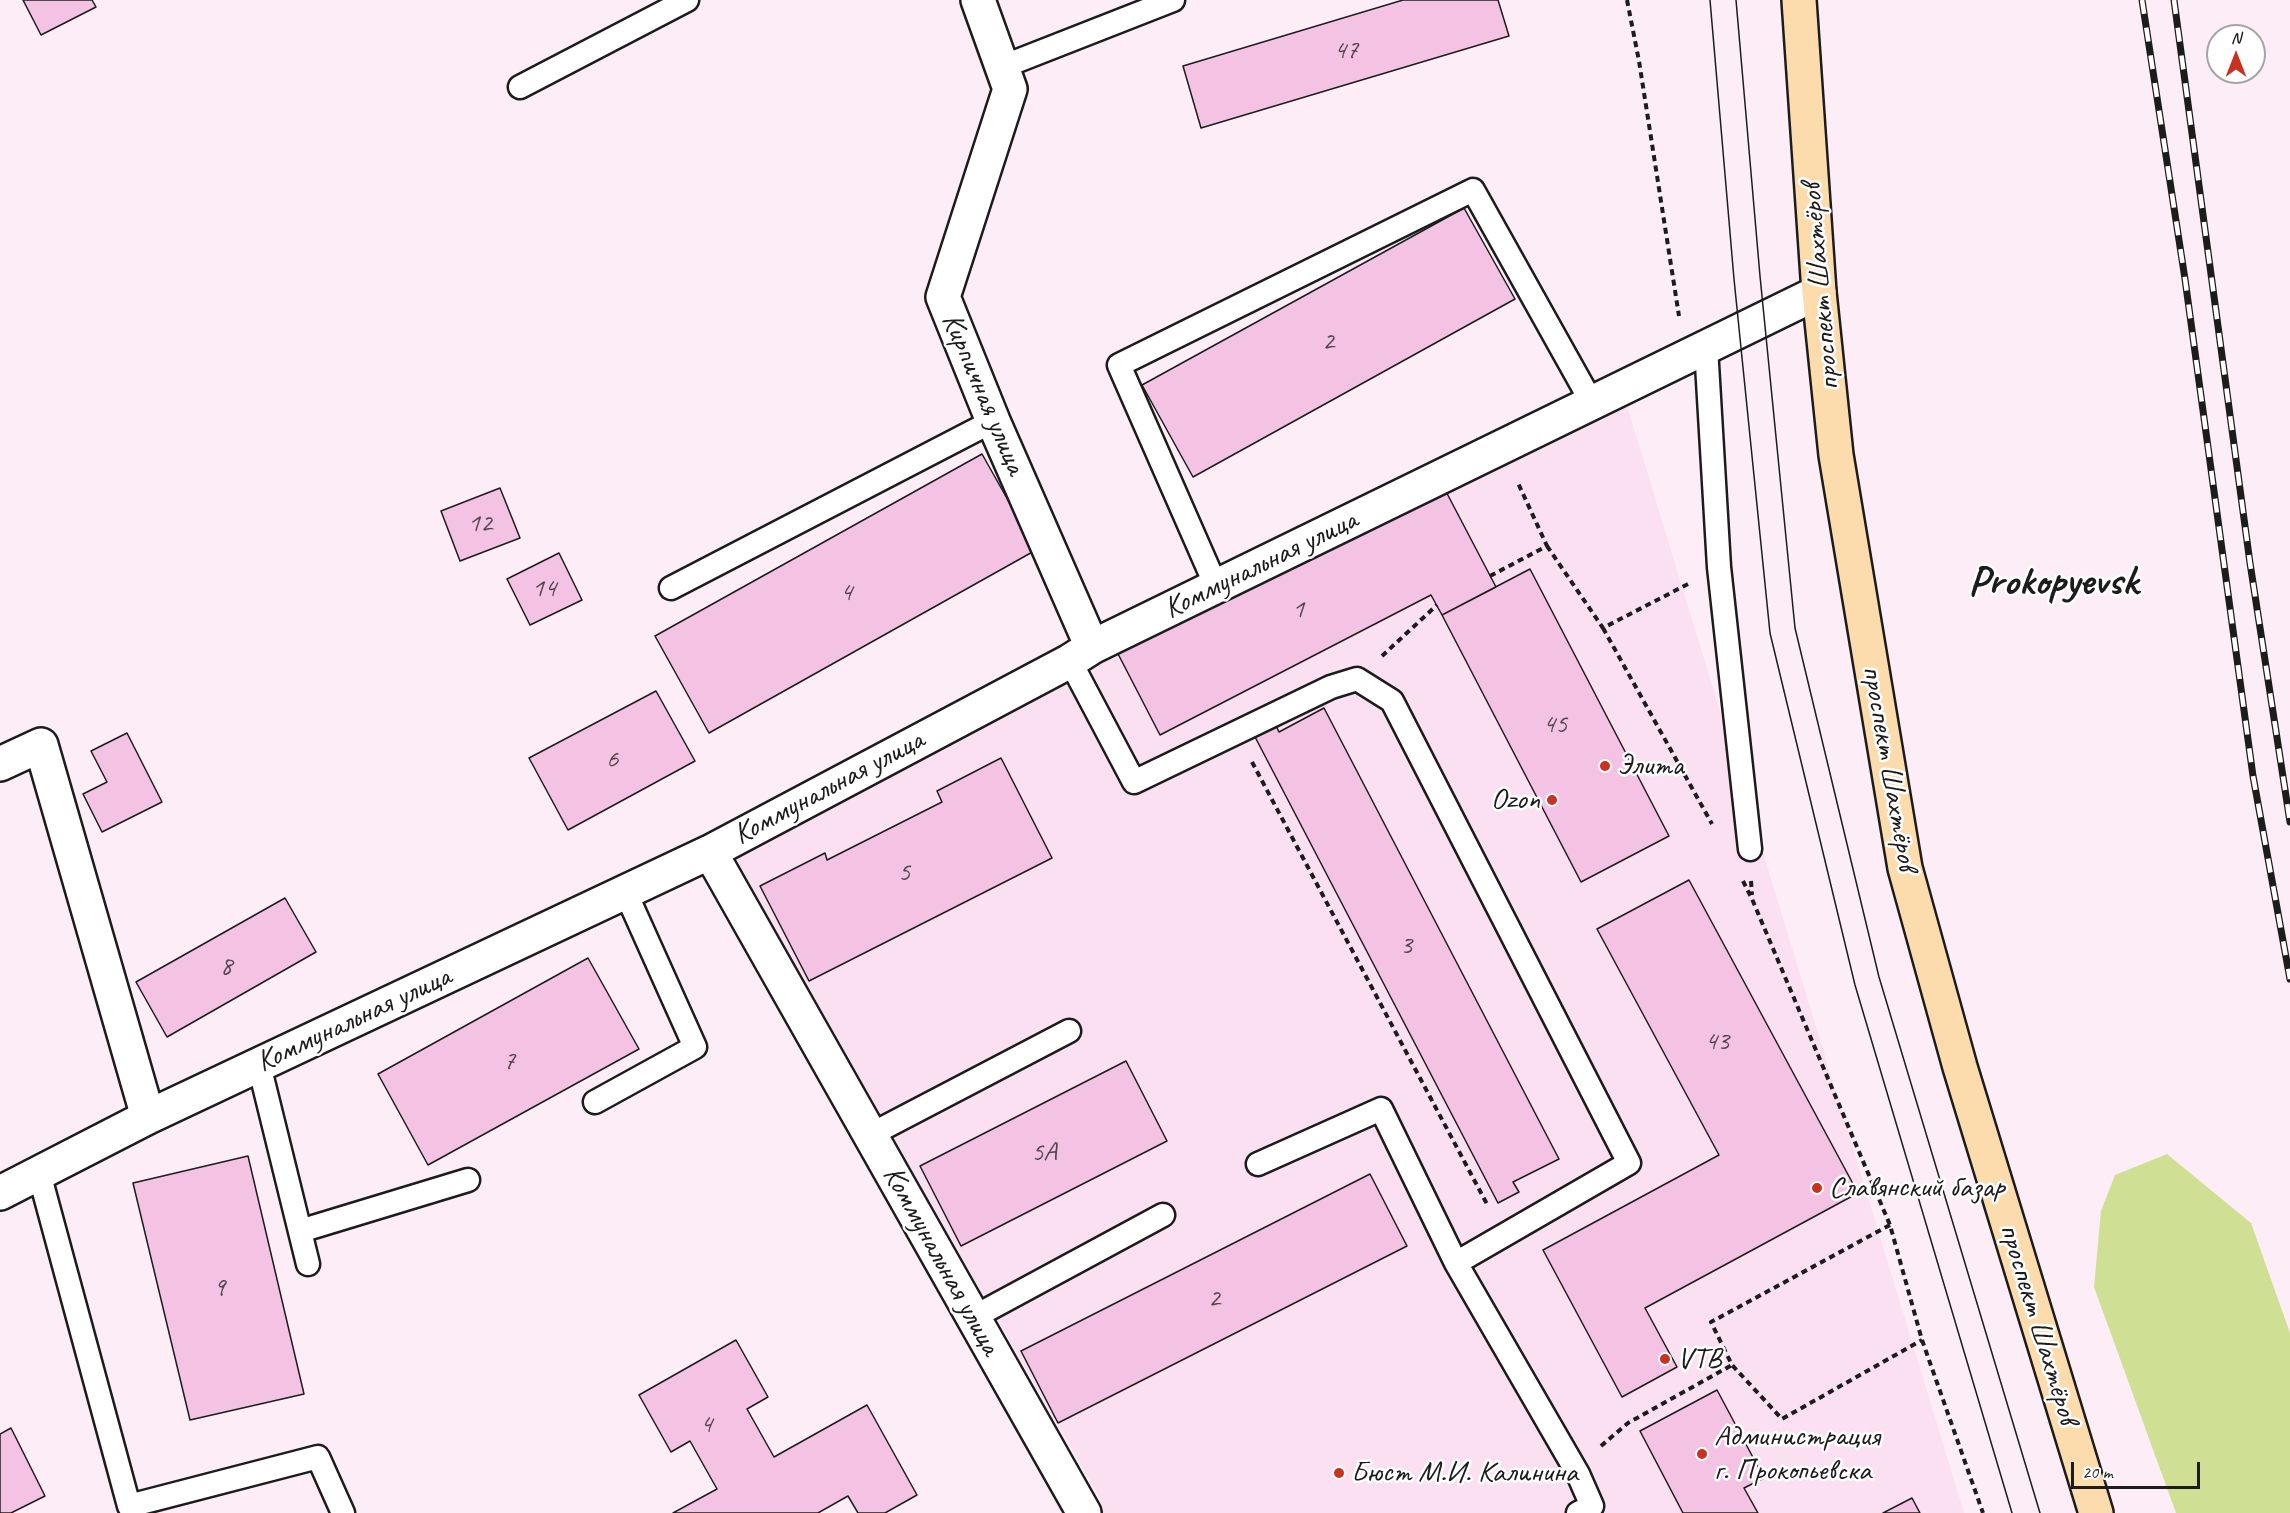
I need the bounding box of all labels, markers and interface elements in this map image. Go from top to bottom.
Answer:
north arrow [2206,24,2266,84]
text: N [2231,28,2241,48]
house number: 47 [1334,35,1358,67]
street label: проспект Шахтёров [1794,182,1848,392]
street label: Кирпичная улица [933,308,1033,480]
house number: 2 [1322,326,1334,358]
street label: Коммунальная улица [1158,503,1364,627]
house number: 12 [468,508,492,540]
district label: Prokopyevsk [1968,558,2138,608]
house number: 14 [532,573,556,605]
house number: 4 [840,577,852,609]
house number: 1 [1292,594,1304,626]
street label: проспект Шахтёров [1853,663,1925,873]
house number: 45 [1543,709,1567,741]
street label: Коммунальная улица [728,723,930,853]
house number: 6 [606,744,618,776]
place label: Элита [1617,748,1684,784]
marker: Элита [1598,759,1612,773]
place label: Ozon [1491,782,1540,818]
marker: Ozon [1545,793,1559,807]
house number: 5 [898,857,910,889]
house number: 3 [1400,930,1412,962]
house number: 8 [220,951,232,983]
street label: Коммунальная улица [251,959,457,1081]
house number: 43 [1705,1026,1729,1058]
house number: 7 [503,1046,515,1078]
house number: 5А [1031,1137,1057,1169]
street label: Коммунальная улица [874,1160,1008,1362]
place label: Славянский базар [1829,1170,2005,1206]
marker: Славянский базар [1810,1181,1824,1195]
street label: проспект Шахтёров [1990,1219,2086,1429]
house number: 9 [213,1272,225,1304]
house number: 2 [1208,1283,1220,1315]
place label: VTB [1677,1341,1721,1377]
marker: VTB [1658,1352,1672,1366]
house number: 4 [700,1409,712,1441]
place label: Администрация г. Прокопьевска [1714,1419,1879,1490]
marker: Администрация г. Прокопьевска [1695,1447,1709,1461]
scale bar [2074,1450,2203,1488]
place label: Бюст М.И. Калинина [1351,1455,1578,1491]
text: 20 m [2082,1461,2113,1483]
marker: Бюст М.И. Калинина [1332,1466,1346,1480]

